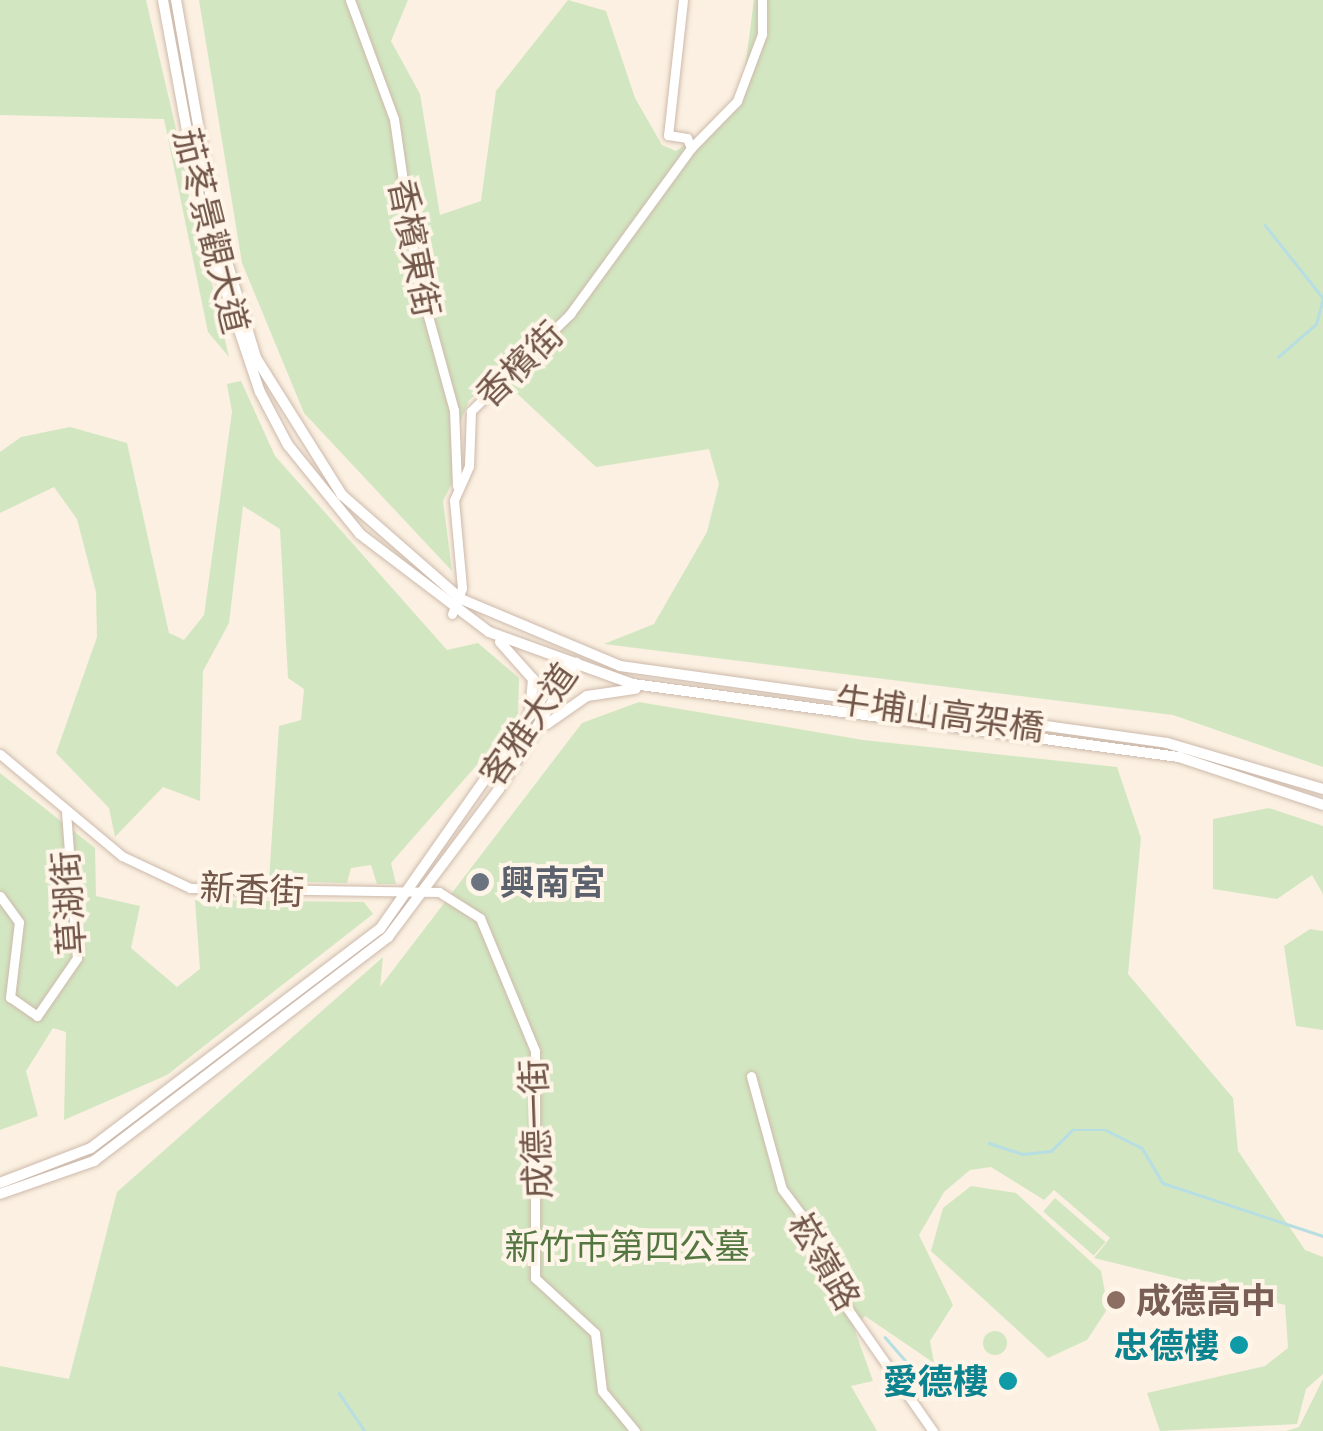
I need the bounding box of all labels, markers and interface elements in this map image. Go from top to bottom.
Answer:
street label: 茄苳景觀大道 [166,124,258,338]
street label: 香檳東街 [381,175,449,321]
street label: 香檳街 [467,312,571,416]
street label: 客雅大道 [471,655,585,793]
street label: 牛埔山高架橋 [833,678,1047,748]
street label: 草湖街 [43,849,93,957]
place label: 興南宮 [500,861,605,903]
street label: 新香街 [198,865,306,913]
marker: 興南宮 [469,871,491,893]
street label: 成德一街 [512,1058,558,1200]
street label: 崧嶺路 [781,1205,869,1317]
park label: 新竹市第四公墓 [505,1225,749,1267]
place label: 成德高中 [1136,1279,1276,1321]
marker: 成德高中 [1105,1289,1127,1311]
place label: 忠德樓 [1114,1324,1219,1366]
marker: 忠德樓 [1228,1334,1250,1356]
place label: 愛德樓 [883,1360,988,1402]
marker: 愛德樓 [997,1370,1019,1392]

